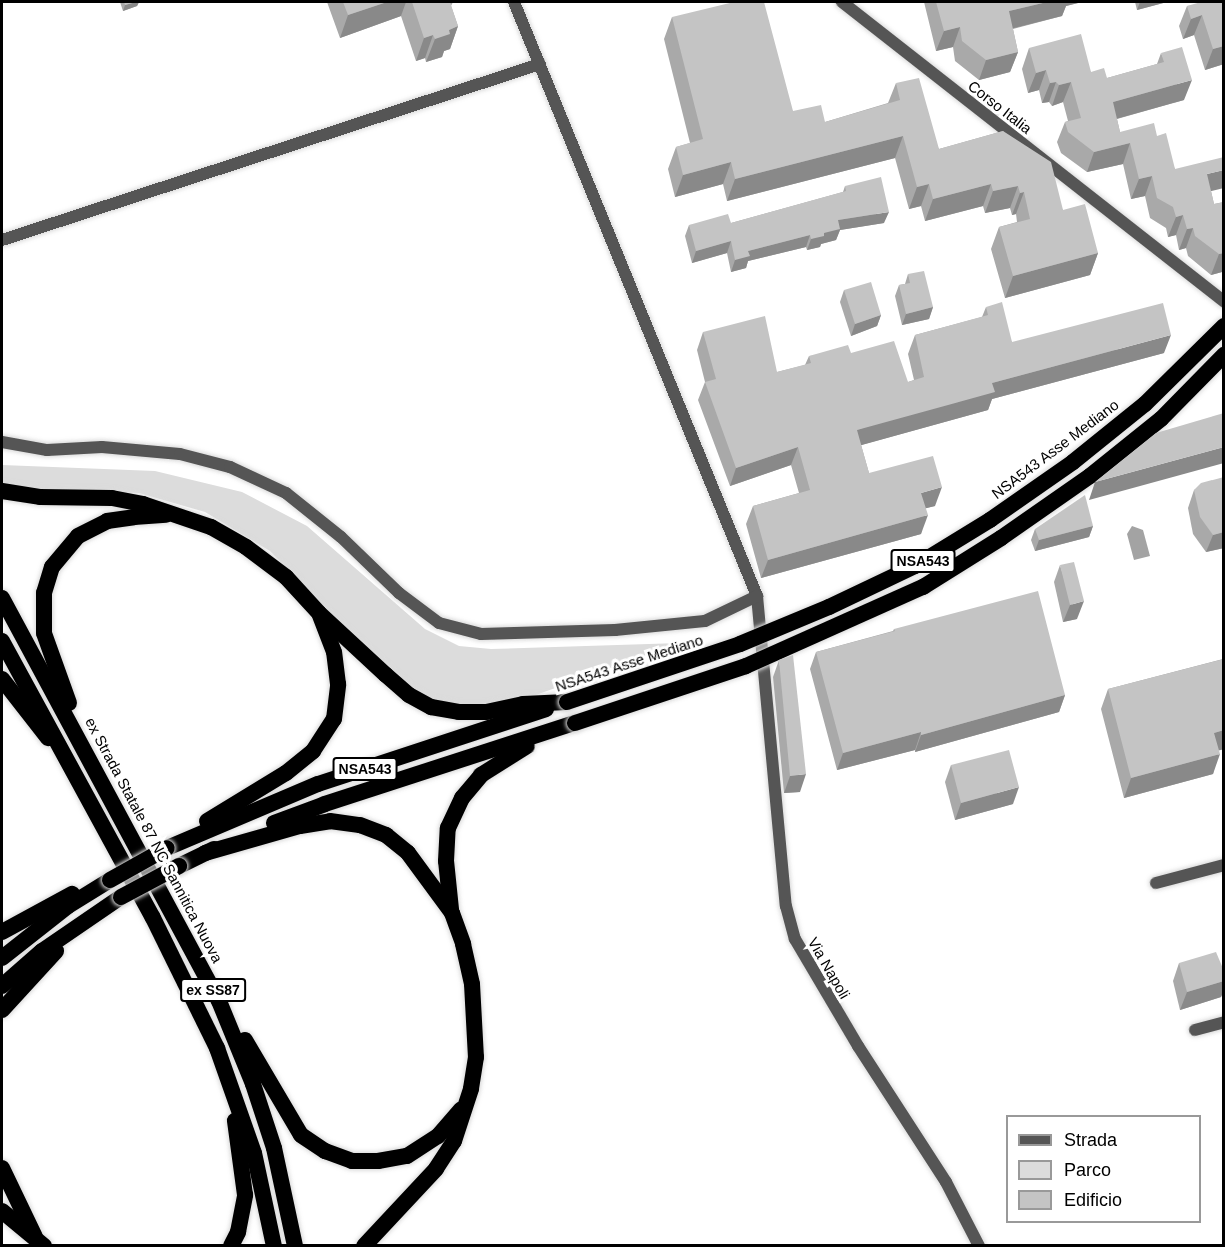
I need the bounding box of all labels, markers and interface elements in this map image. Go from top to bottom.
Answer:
street label: Corso Italia [965,77,1035,137]
street label: NSA543 Asse Mediano [988,395,1122,503]
road number: NSA543 [890,550,956,572]
street label: NSA543 Asse Mediano [552,630,706,696]
street label: ex Strada Statale 87 NC Sannitica Nuova [81,714,227,966]
road number: NSA543 [332,758,398,780]
street label: Via Napoli [804,934,854,1002]
road number: ex SS87 [180,979,246,1001]
legend [1006,1115,1201,1223]
text: Strada [1064,1130,1117,1150]
text: Parco [1064,1160,1111,1180]
text: Edificio [1064,1190,1122,1210]

